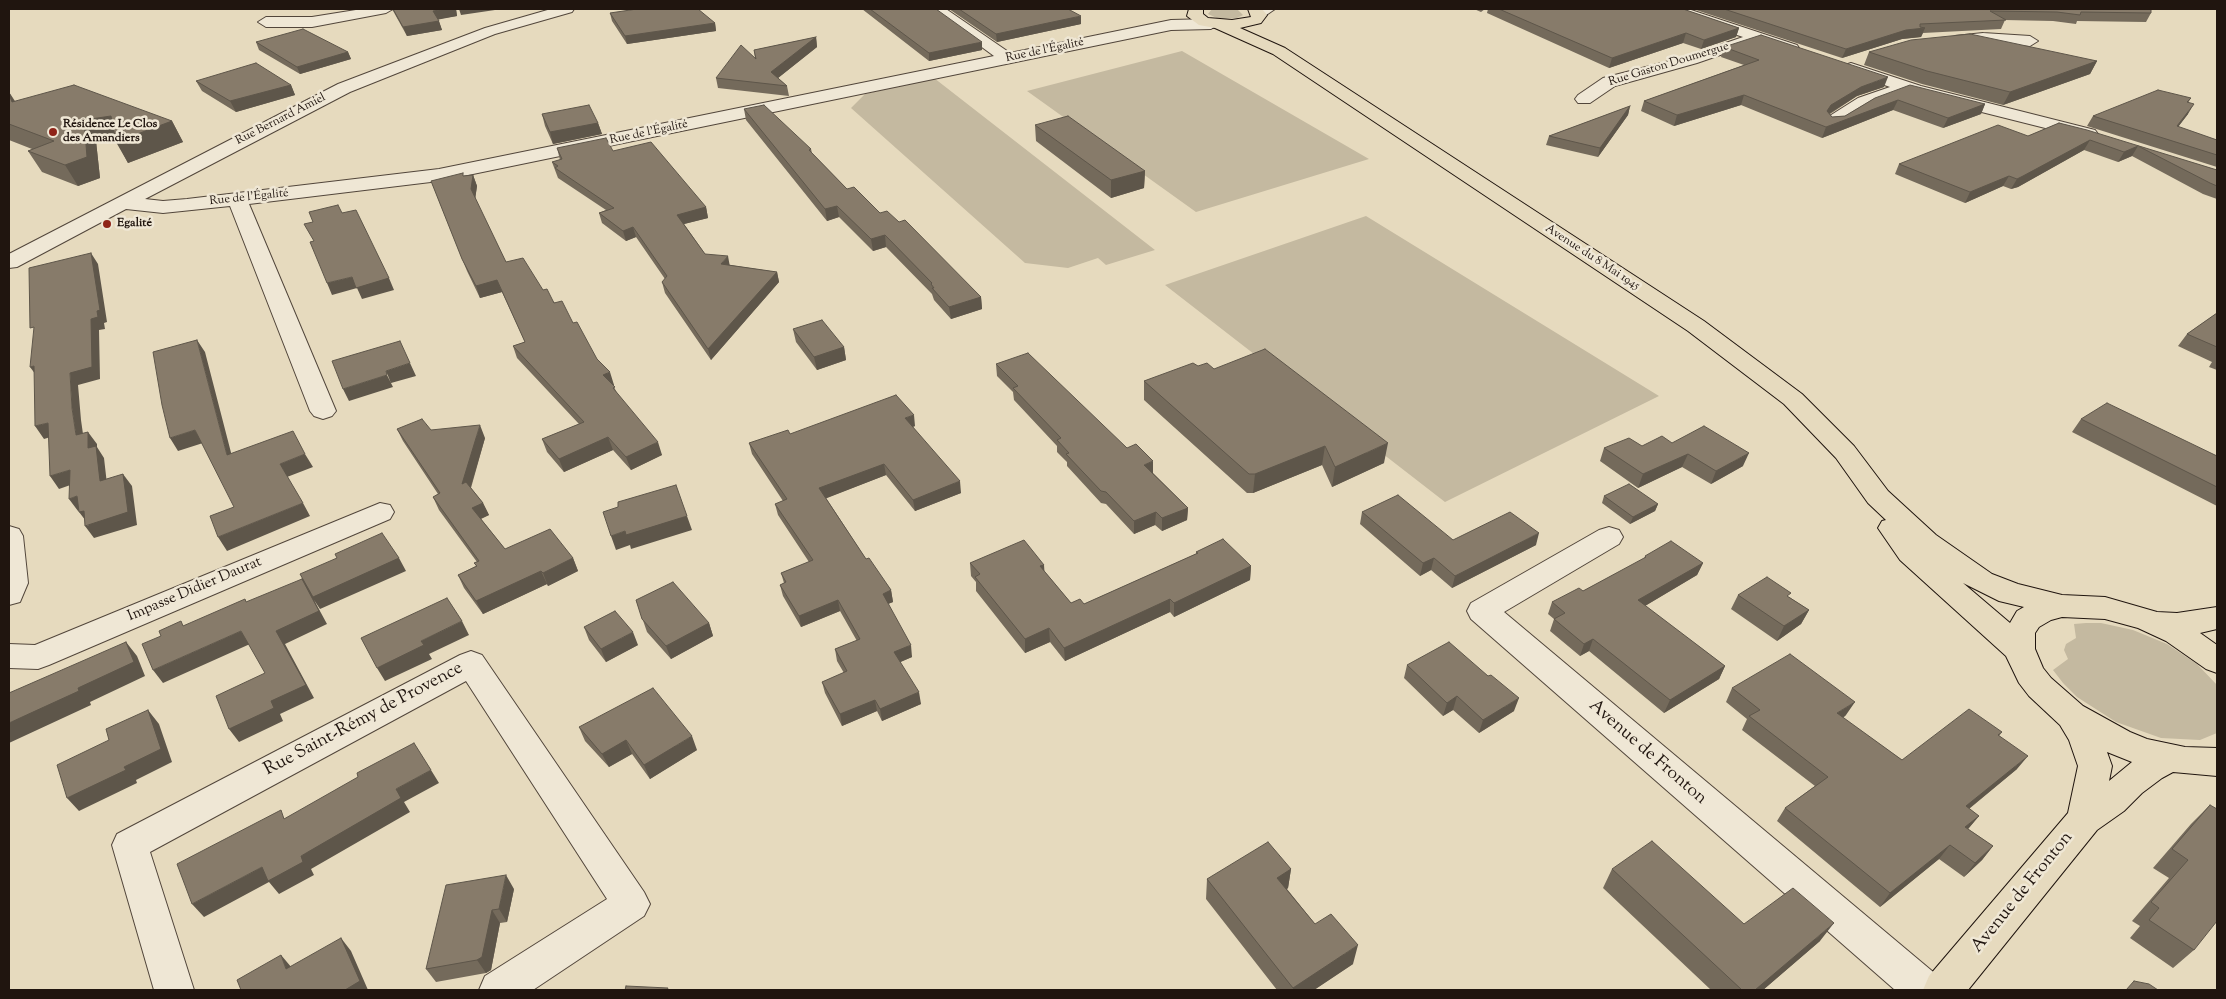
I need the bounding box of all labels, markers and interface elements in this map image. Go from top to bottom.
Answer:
street label: Rue de l'Égalité [1005,36,1085,66]
street label: Rue Gaston Doumergue [1607,40,1731,90]
street label: Rue Bernard Amiel [234,91,328,149]
place label: Résidence Le Clos des Amandiers [63,118,157,146]
street label: Rue de l'Égalité [609,118,689,148]
marker: Résidence Le Clos des Amandiers [47,126,59,138]
street label: Rue de l'Égalité [209,187,289,209]
place label: Egalité [117,217,152,231]
marker: Egalité [101,218,113,230]
street label: Avenue du 8 Mai 1945 [1542,222,1642,294]
street label: Impasse Didier Daurat [125,554,265,626]
street label: Rue Saint-Rémy de Provence [261,658,467,782]
street label: Avenue de Fronton [1583,696,1711,810]
street label: Avenue de Fronton [1968,828,2078,958]

